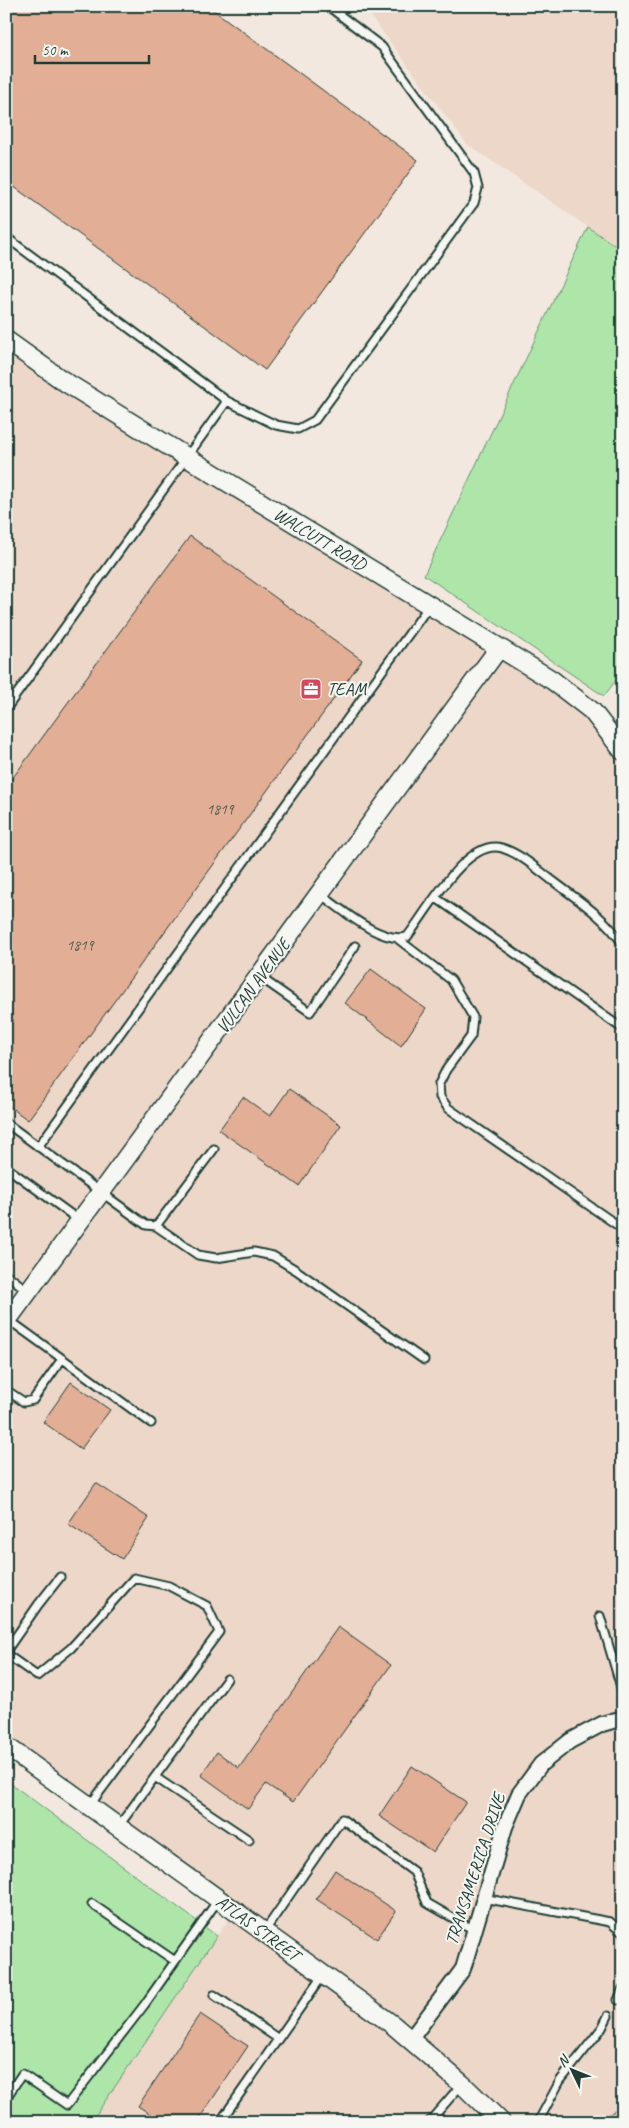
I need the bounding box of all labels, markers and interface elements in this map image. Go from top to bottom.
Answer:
scale bar [35,32,149,64]
text: 50 m [42,41,69,60]
street label: WALCUTT ROAD [270,503,371,576]
office icon: TEAM [299,677,323,701]
place label: TEAM [327,678,367,700]
house number: 1819 [206,800,235,819]
street label: VULCAN AVENUE [211,933,296,1038]
house number: 1819 [66,936,95,955]
street label: TRANSAMERICA DRIVE [440,1788,511,1948]
street label: ATLAS STREET [212,1890,307,1968]
north arrow [546,2046,596,2096]
text: N [554,2051,574,2070]

